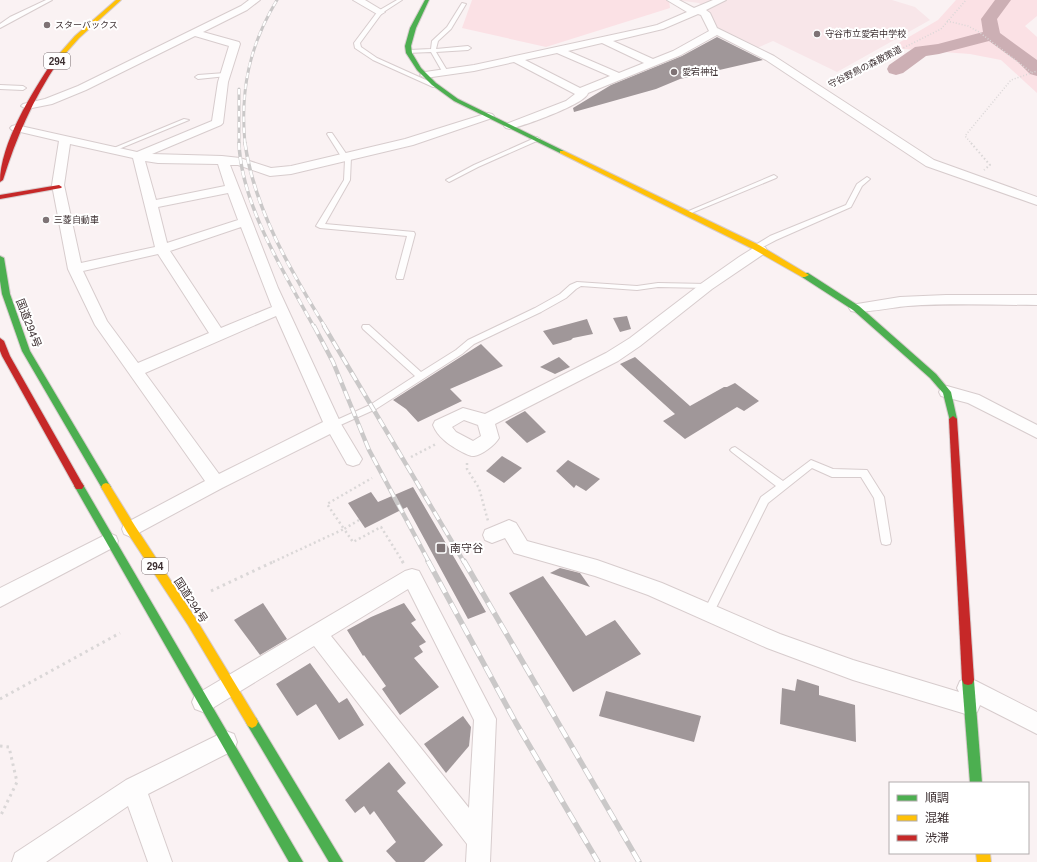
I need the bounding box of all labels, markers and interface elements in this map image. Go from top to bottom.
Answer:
marker: スターバックス [42,20,52,30]
place label: スターバックス [55,20,118,30]
marker: 守谷市立愛宕中学校 [812,29,822,39]
place label: 守谷市立愛宕中学校 [825,29,906,39]
street label: 守谷野鳥の森散策道 [826,43,903,90]
road number: 294 [44,53,70,69]
marker: 愛宕神社 [669,67,679,77]
place label: 愛宕神社 [682,67,718,77]
marker: 三菱自動車 [41,215,51,225]
place label: 三菱自動車 [54,215,99,225]
street label: 国道294号 [14,297,44,349]
marker: 南守谷 [435,542,447,554]
place label: 南守谷 [450,542,483,554]
road number: 294 [142,558,168,574]
street label: 国道294号 [172,575,210,625]
legend [889,782,1029,854]
text: 順調 [925,791,949,805]
text: 混雑 [925,811,949,825]
text: 渋滞 [925,831,949,845]

